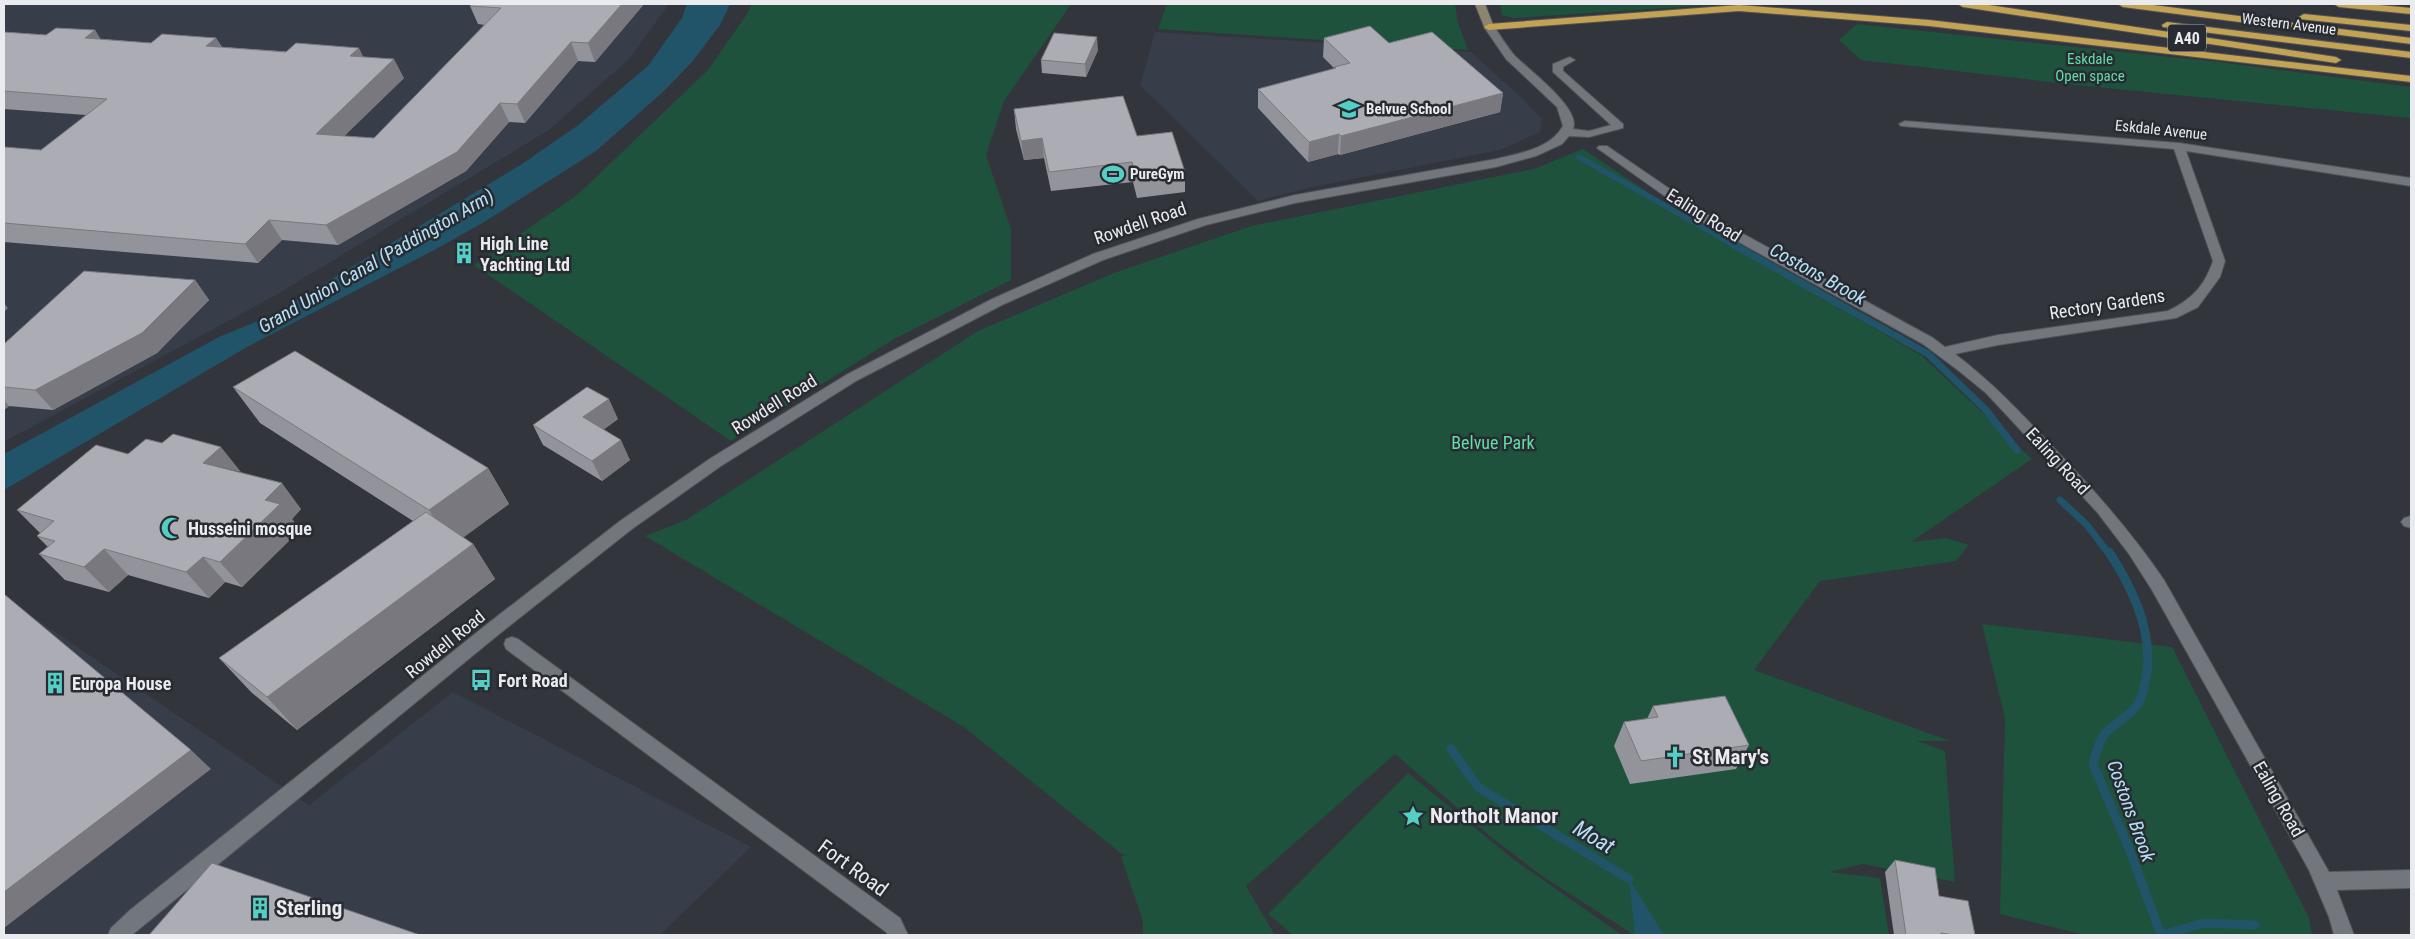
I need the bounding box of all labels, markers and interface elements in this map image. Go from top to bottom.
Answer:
street label: Western Avenue [2241,9,2337,39]
road number: A40 [2168,24,2206,52]
park label: Eskdale Open space [2055,50,2125,85]
school or university icon: Belvue School [1336,96,1362,122]
place label: Belvue School [1366,100,1451,118]
street label: Eskdale Avenue [2114,116,2208,144]
sports icon: PureGym [1100,161,1126,187]
place label: PureGym [1130,165,1185,183]
water label: Grand Union Canal (Paddington Arm) [254,184,498,338]
street label: Ealing Road [1663,184,1745,246]
street label: Rowdell Road [1091,197,1189,249]
place label: High Line Yachting Ltd [480,233,570,275]
water label: Costons Brook [1766,238,1871,310]
building icon: High Line Yachting Ltd [451,240,477,266]
street label: Rectory Gardens [2048,285,2166,323]
street label: Rowdell Road [728,370,820,438]
street label: Ealing Road [2022,423,2094,499]
park label: Belvue Park [1451,432,1535,453]
mosque icon: Husseini mosque [159,515,185,541]
place label: Husseini mosque [188,518,312,539]
street label: Rowdell Road [401,606,489,682]
bus stop icon: Fort Road [468,667,494,693]
building icon: Europa House [42,670,68,696]
place label: Fort Road [498,670,568,691]
place label: Europa House [72,673,172,694]
church icon: St Mary's [1662,744,1688,770]
place label: St Mary's [1692,745,1769,769]
water label: Costons Brook [2102,757,2160,866]
street label: Ealing Road [2249,758,2309,840]
place icon: Northolt Manor [1400,803,1426,829]
place label: Northolt Manor [1430,804,1558,828]
water label: Moat [1569,815,1620,859]
street label: Fort Road [813,835,893,901]
building icon: Sterling [247,895,273,921]
place label: Sterling [276,896,342,920]

